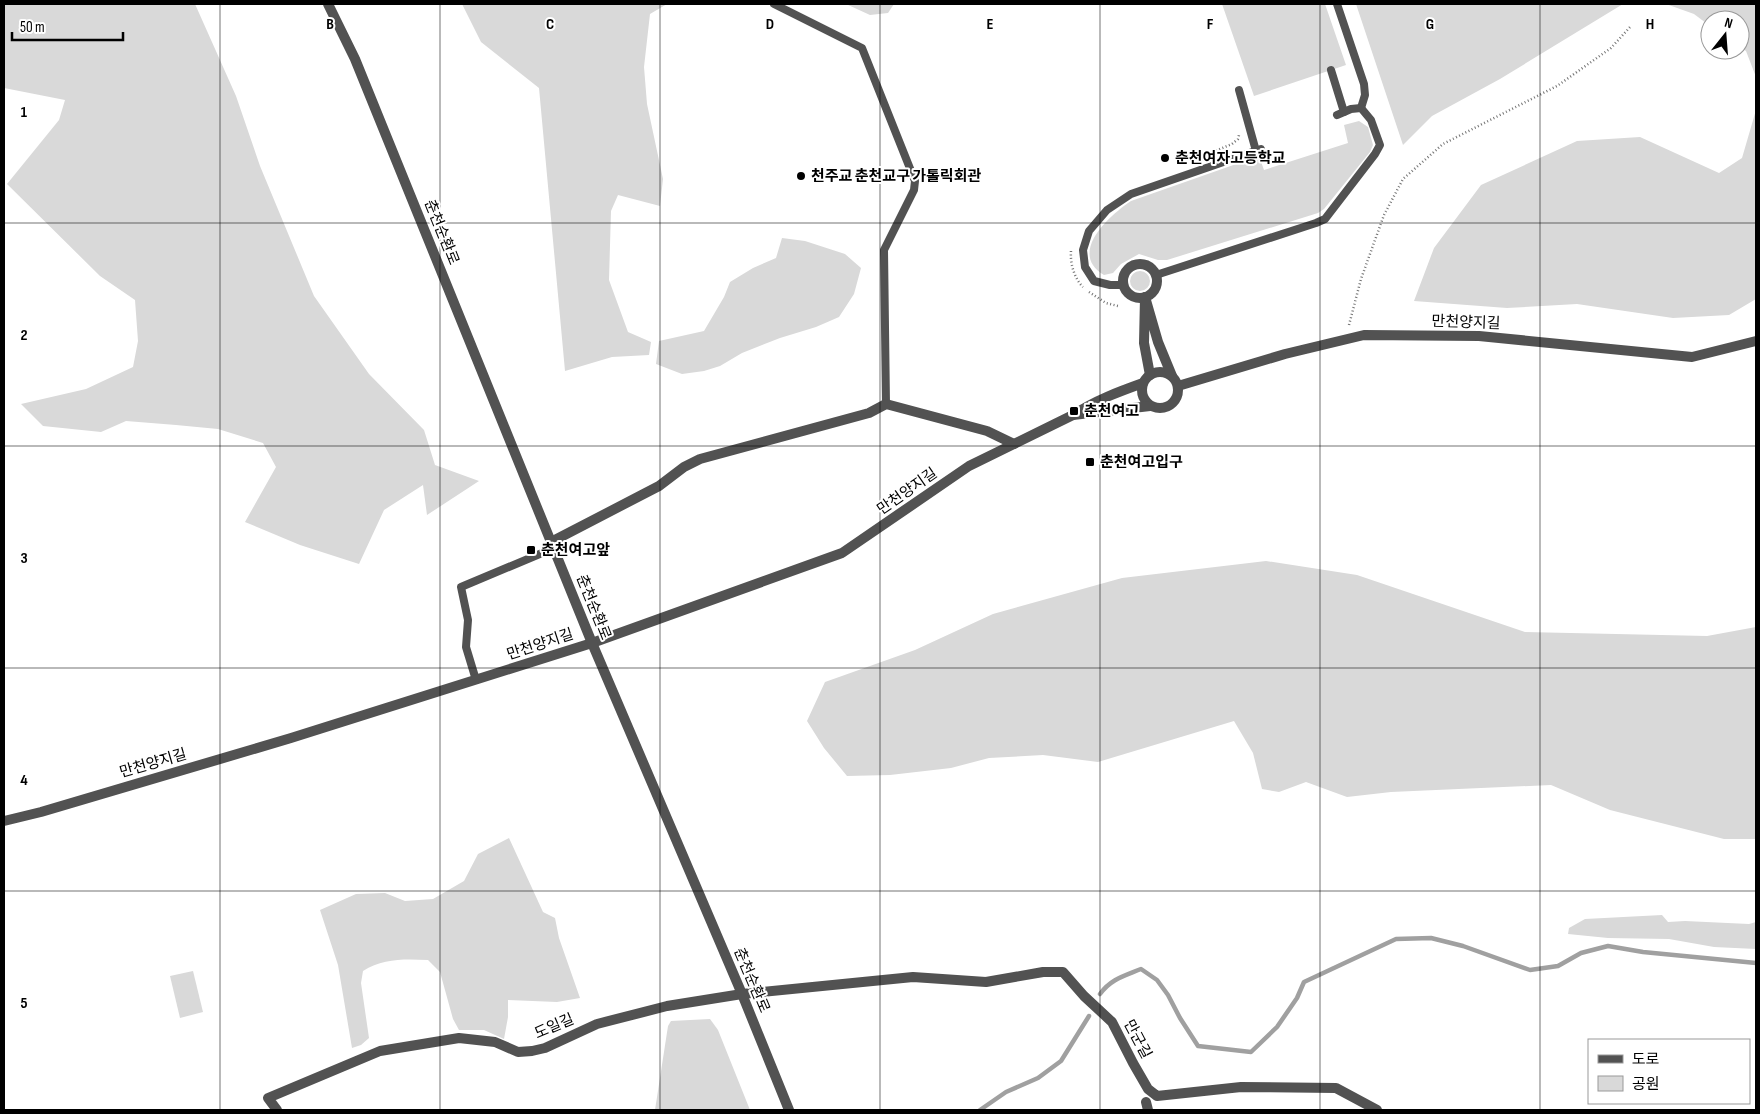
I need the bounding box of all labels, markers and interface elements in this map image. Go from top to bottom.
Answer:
scale bar [12,10,124,42]
north arrow [1700,10,1750,60]
text: N [1723,14,1735,32]
text: B [326,15,334,34]
text: C [546,15,554,34]
text: D [766,15,774,34]
text: E [987,15,994,34]
text: F [1207,15,1214,34]
text: G [1426,15,1434,34]
text: H [1646,15,1654,34]
text: 50 m [20,18,45,37]
text: 1 [21,103,28,122]
place label: 춘천여자고등학교 [1175,149,1286,168]
marker: 춘천여자고등학교 [1159,152,1171,164]
place label: 천주교 춘천교구 가톨릭회관 [811,167,981,186]
marker: 천주교 춘천교구 가톨릭회관 [795,170,807,182]
street label: 춘천순환로 [420,197,463,268]
street label: 만천양지길 [1431,312,1501,333]
text: 2 [20,326,28,345]
place label: 춘천여고 [1084,402,1139,421]
marker: 춘천여고 [1068,405,1080,417]
place label: 춘천여고입구 [1100,453,1183,472]
marker: 춘천여고입구 [1084,456,1096,468]
street label: 만천양지길 [874,464,941,519]
place label: 춘천여고앞 [541,541,610,560]
marker: 춘천여고앞 [525,544,537,556]
text: 3 [20,549,28,568]
street label: 춘천순환로 [572,572,615,643]
street label: 만천양지길 [504,625,576,664]
street label: 만천양지길 [117,745,189,782]
text: 4 [20,771,28,790]
street label: 춘천순환로 [729,945,774,1016]
text: 5 [20,994,28,1013]
street label: 도일길 [531,1010,577,1043]
street label: 만군길 [1119,1016,1156,1062]
legend [1588,1039,1750,1104]
text: 도로 [1632,1050,1660,1069]
text: 공원 [1632,1075,1660,1094]

